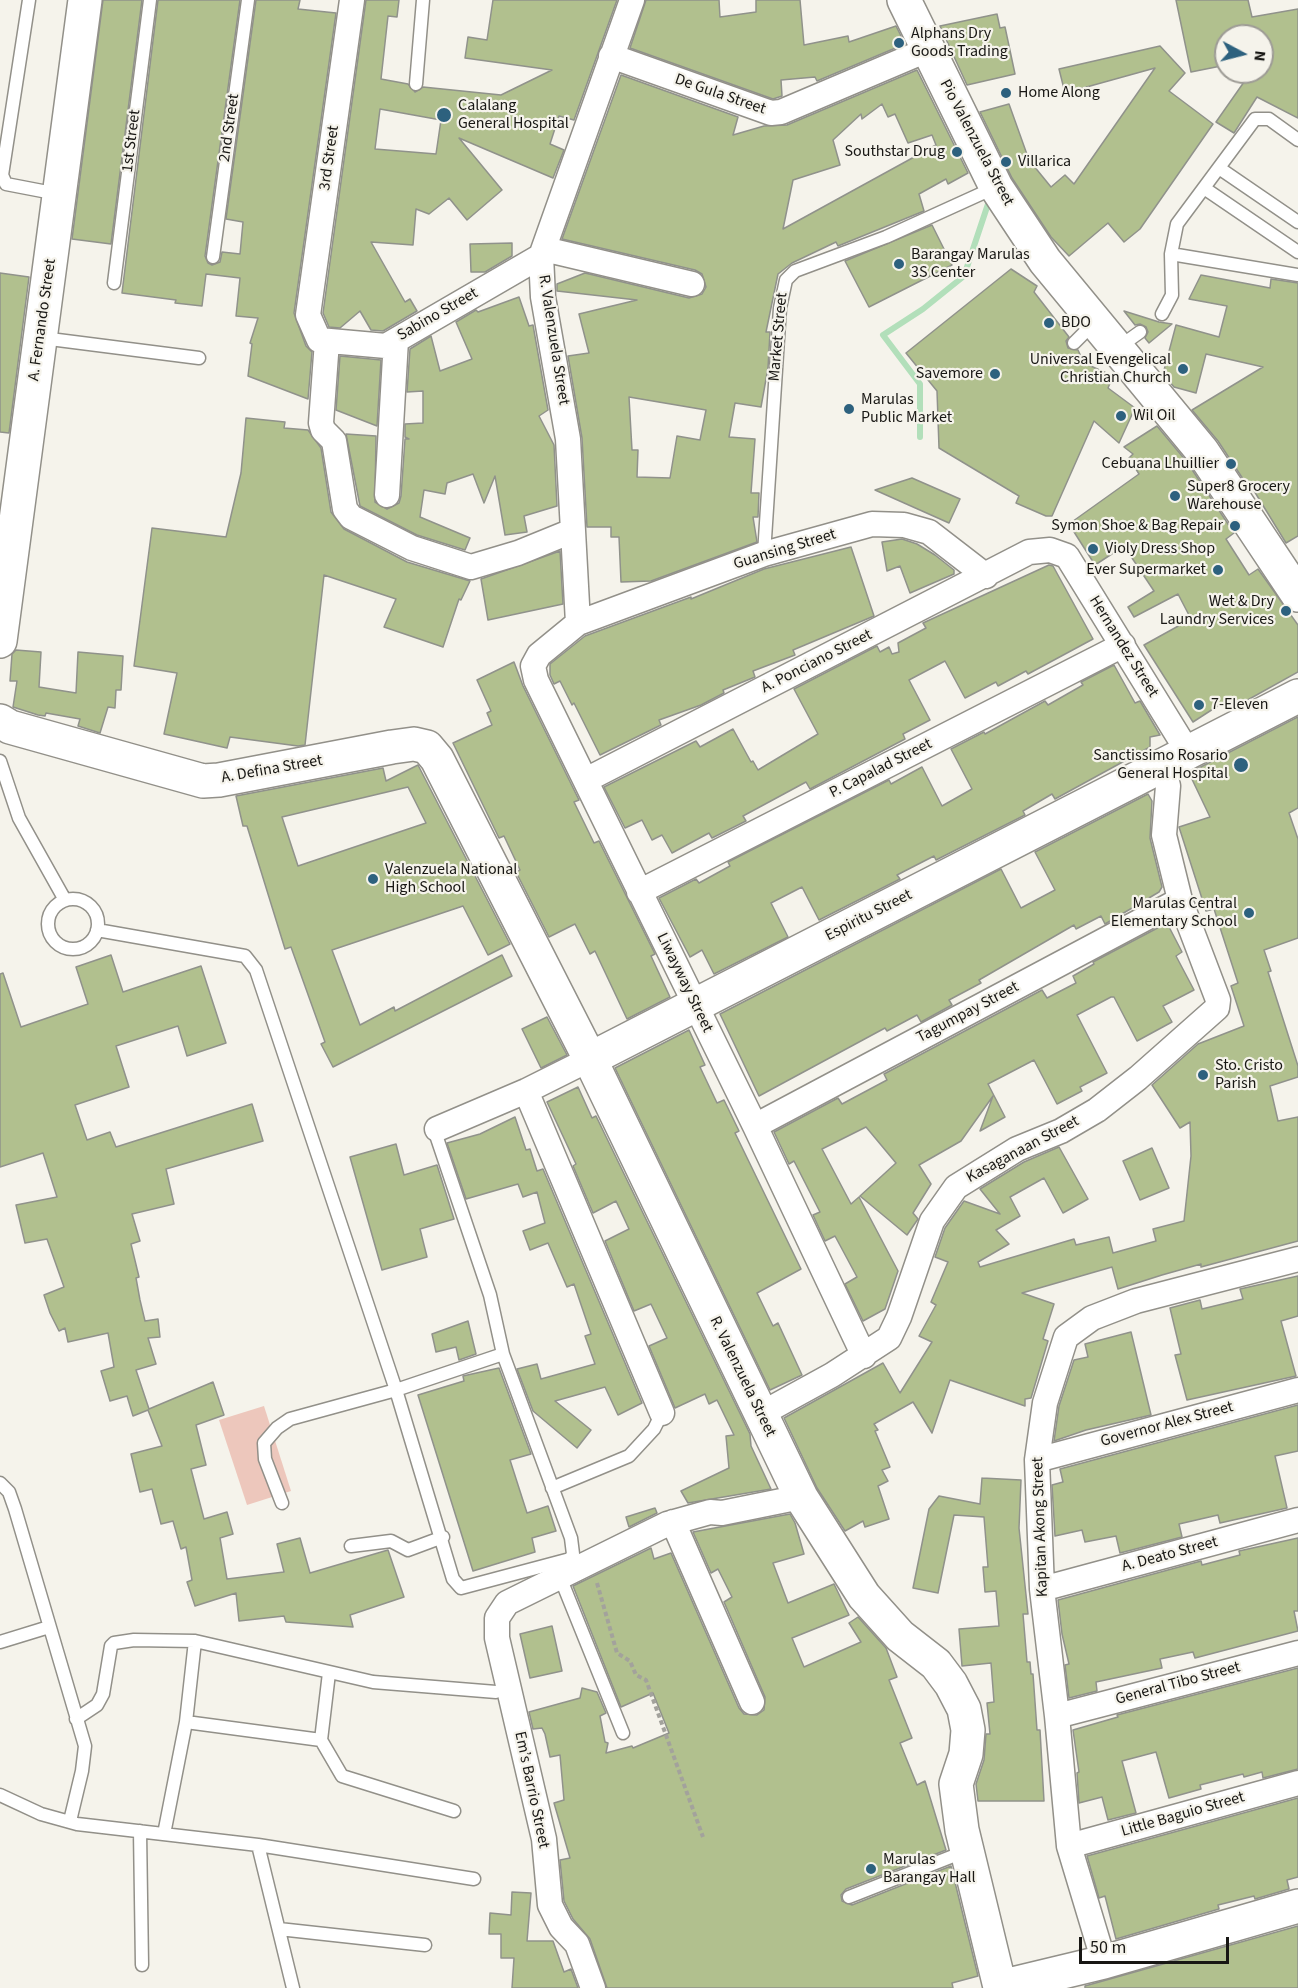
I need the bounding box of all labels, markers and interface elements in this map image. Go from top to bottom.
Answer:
place label: Alphans Dry Goods Trading [911,24,1008,62]
north arrow [1214,24,1274,84]
marker: Alphans Dry Goods Trading [892,36,906,50]
text: N [1248,49,1271,63]
street label: De Gula Street [672,70,768,120]
street label: Pio Valenzuela Street [935,77,1017,209]
place label: Home Along [1018,83,1100,103]
marker: Home Along [999,86,1013,100]
street label: 2nd Street [216,93,244,163]
place label: Calalang General Hospital [458,96,569,134]
marker: Calalang General Hospital [435,106,453,124]
street label: 1st Street [119,109,145,173]
street label: 3rd Street [316,124,344,192]
place label: Southstar Drug [845,142,945,162]
marker: Southstar Drug [950,145,964,159]
place label: Villarica [1018,152,1071,172]
marker: Villarica [999,155,1013,169]
place label: Barangay Marulas 3S Center [911,245,1030,283]
marker: Barangay Marulas 3S Center [892,257,906,271]
street label: A. Fernando Street [25,258,61,382]
street label: R. Valenzuela Street [533,273,573,407]
street label: Sabino Street [394,284,482,346]
street label: Market Street [766,292,792,382]
place label: BDO [1061,313,1091,333]
marker: BDO [1042,316,1056,330]
place label: Universal Evengelical Christian Church [1030,350,1171,388]
marker: Universal Evengelical Christian Church [1176,362,1190,376]
place label: Savemore [916,364,983,384]
marker: Savemore [988,367,1002,381]
place label: Marulas Public Market [861,390,952,428]
marker: Marulas Public Market [842,402,856,416]
place label: Wil Oil [1133,406,1175,426]
marker: Wil Oil [1114,409,1128,423]
place label: Cebuana Lhuillier [1102,454,1219,474]
marker: Cebuana Lhuillier [1224,457,1238,471]
place label: Super8 Grocery Warehouse [1187,477,1290,515]
marker: Super8 Grocery Warehouse [1168,489,1182,503]
place label: Symon Shoe & Bag Repair [1051,516,1223,536]
marker: Symon Shoe & Bag Repair [1228,519,1242,533]
street label: Guansing Street [731,525,839,575]
place label: Violy Dress Shop [1105,539,1215,559]
marker: Violy Dress Shop [1086,542,1100,556]
place label: Ever Supermarket [1086,560,1206,580]
marker: Ever Supermarket [1211,563,1225,577]
place label: Wet & Dry Laundry Services [1160,592,1274,630]
street label: Hernandez Street [1084,593,1162,701]
marker: Wet & Dry Laundry Services [1279,604,1293,618]
street label: A. Ponciano Street [758,626,876,698]
place label: 7-Eleven [1211,695,1269,715]
marker: 7-Eleven [1192,698,1206,712]
street label: P. Capalad Street [826,735,936,803]
place label: Sanctissimo Rosario General Hospital [1093,746,1228,784]
street label: A. Defina Street [220,752,324,788]
marker: Sanctissimo Rosario General Hospital [1232,756,1250,774]
place label: Valenzuela National High School [385,860,517,898]
marker: Valenzuela National High School [366,872,380,886]
street label: Espiritu Street [822,886,916,946]
place label: Marulas Central Elementary School [1111,894,1237,932]
marker: Marulas Central Elementary School [1242,906,1256,920]
street label: Liwayway Street [652,930,716,1036]
street label: Tagumpay Street [914,978,1022,1048]
place label: Sto. Cristo Parish [1215,1056,1283,1094]
marker: Sto. Cristo Parish [1196,1068,1210,1082]
street label: Kasaganaan Street [963,1112,1083,1188]
street label: R. Valenzuela Street [705,1314,779,1440]
street label: Governor Alex Street [1099,1398,1235,1452]
street label: Kapitan Akong Street [1029,1457,1053,1597]
street label: A. Deato Street [1120,1533,1220,1577]
street label: General Tibo Street [1114,1658,1242,1710]
street label: Em’s Barrio Street [509,1730,553,1850]
street label: Little Baguio Street [1119,1788,1247,1842]
place label: Marulas Barangay Hall [883,1850,976,1888]
marker: Marulas Barangay Hall [864,1862,878,1876]
scale bar [1082,1925,1232,1963]
text: 50 m [1090,1935,1126,1960]

